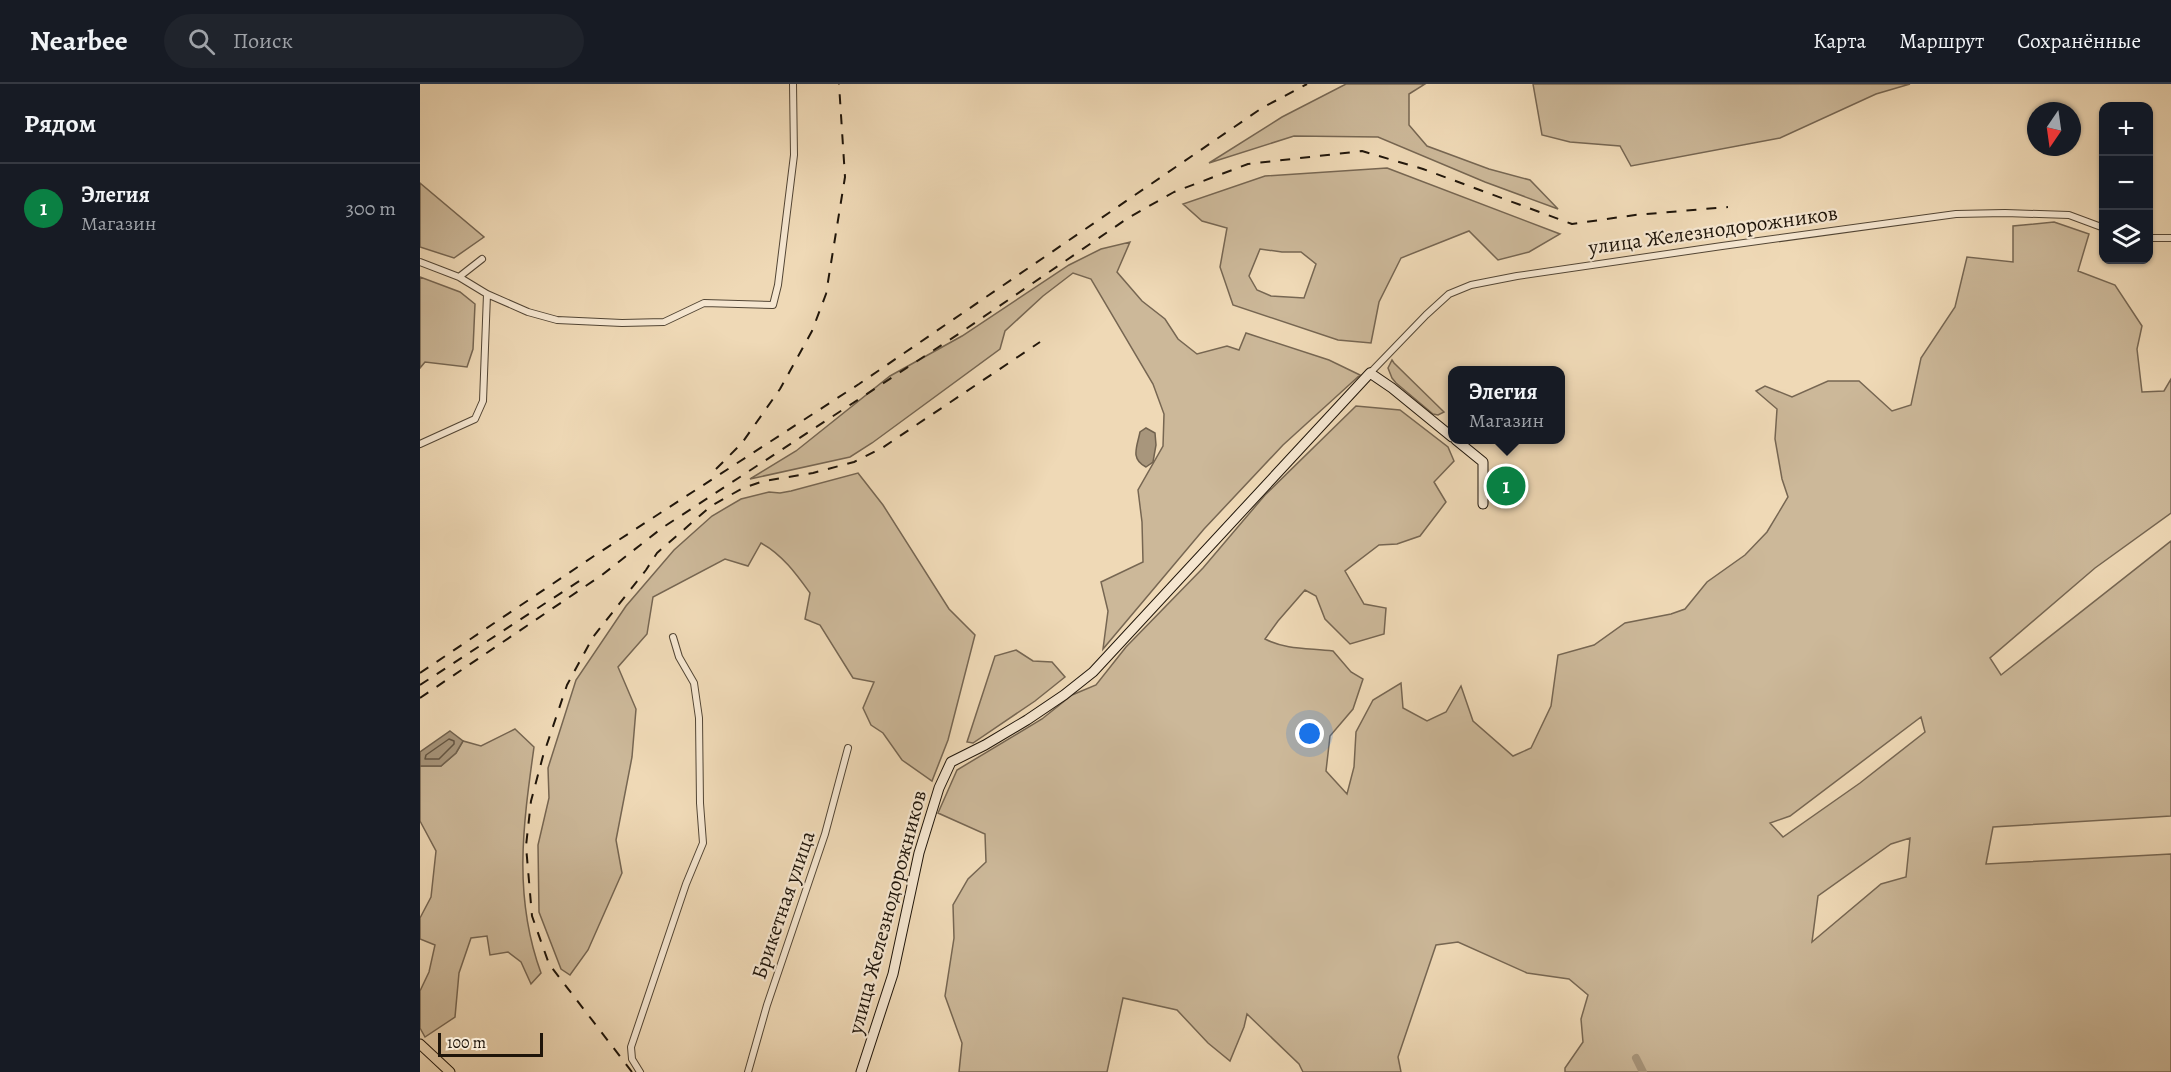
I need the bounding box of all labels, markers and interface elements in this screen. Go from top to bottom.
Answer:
search box [164,14,584,68]
text: Nearbee [30,22,128,60]
icon: search [185,25,218,58]
text: Поиск [233,26,293,56]
text: Карта [1813,27,1866,55]
text: Маршрут [1899,27,1984,55]
text: Сохранённые [2017,27,2141,55]
north arrow [2027,102,2081,156]
map controls [2099,102,2153,264]
button: + [2099,102,2153,156]
text: Рядом [24,106,96,141]
button: − [2099,156,2153,210]
text: Элегия [81,180,150,210]
text: 1 [40,195,47,222]
text: 300 m [346,195,396,222]
street label: улица Железнодорожников [1586,199,1839,261]
text: Магазин [81,210,156,237]
button: layers [2099,210,2153,264]
popup [1448,366,1565,444]
text: Элегия [1469,377,1538,407]
text: Магазин [1469,407,1544,434]
pin: 1 [1486,464,1526,508]
your location [1295,719,1324,748]
street label: улица Железнодорожников [841,787,933,1038]
street label: Брикетная улица [745,827,822,983]
scale bar [438,1030,543,1058]
text: 100 m [447,1032,486,1054]

